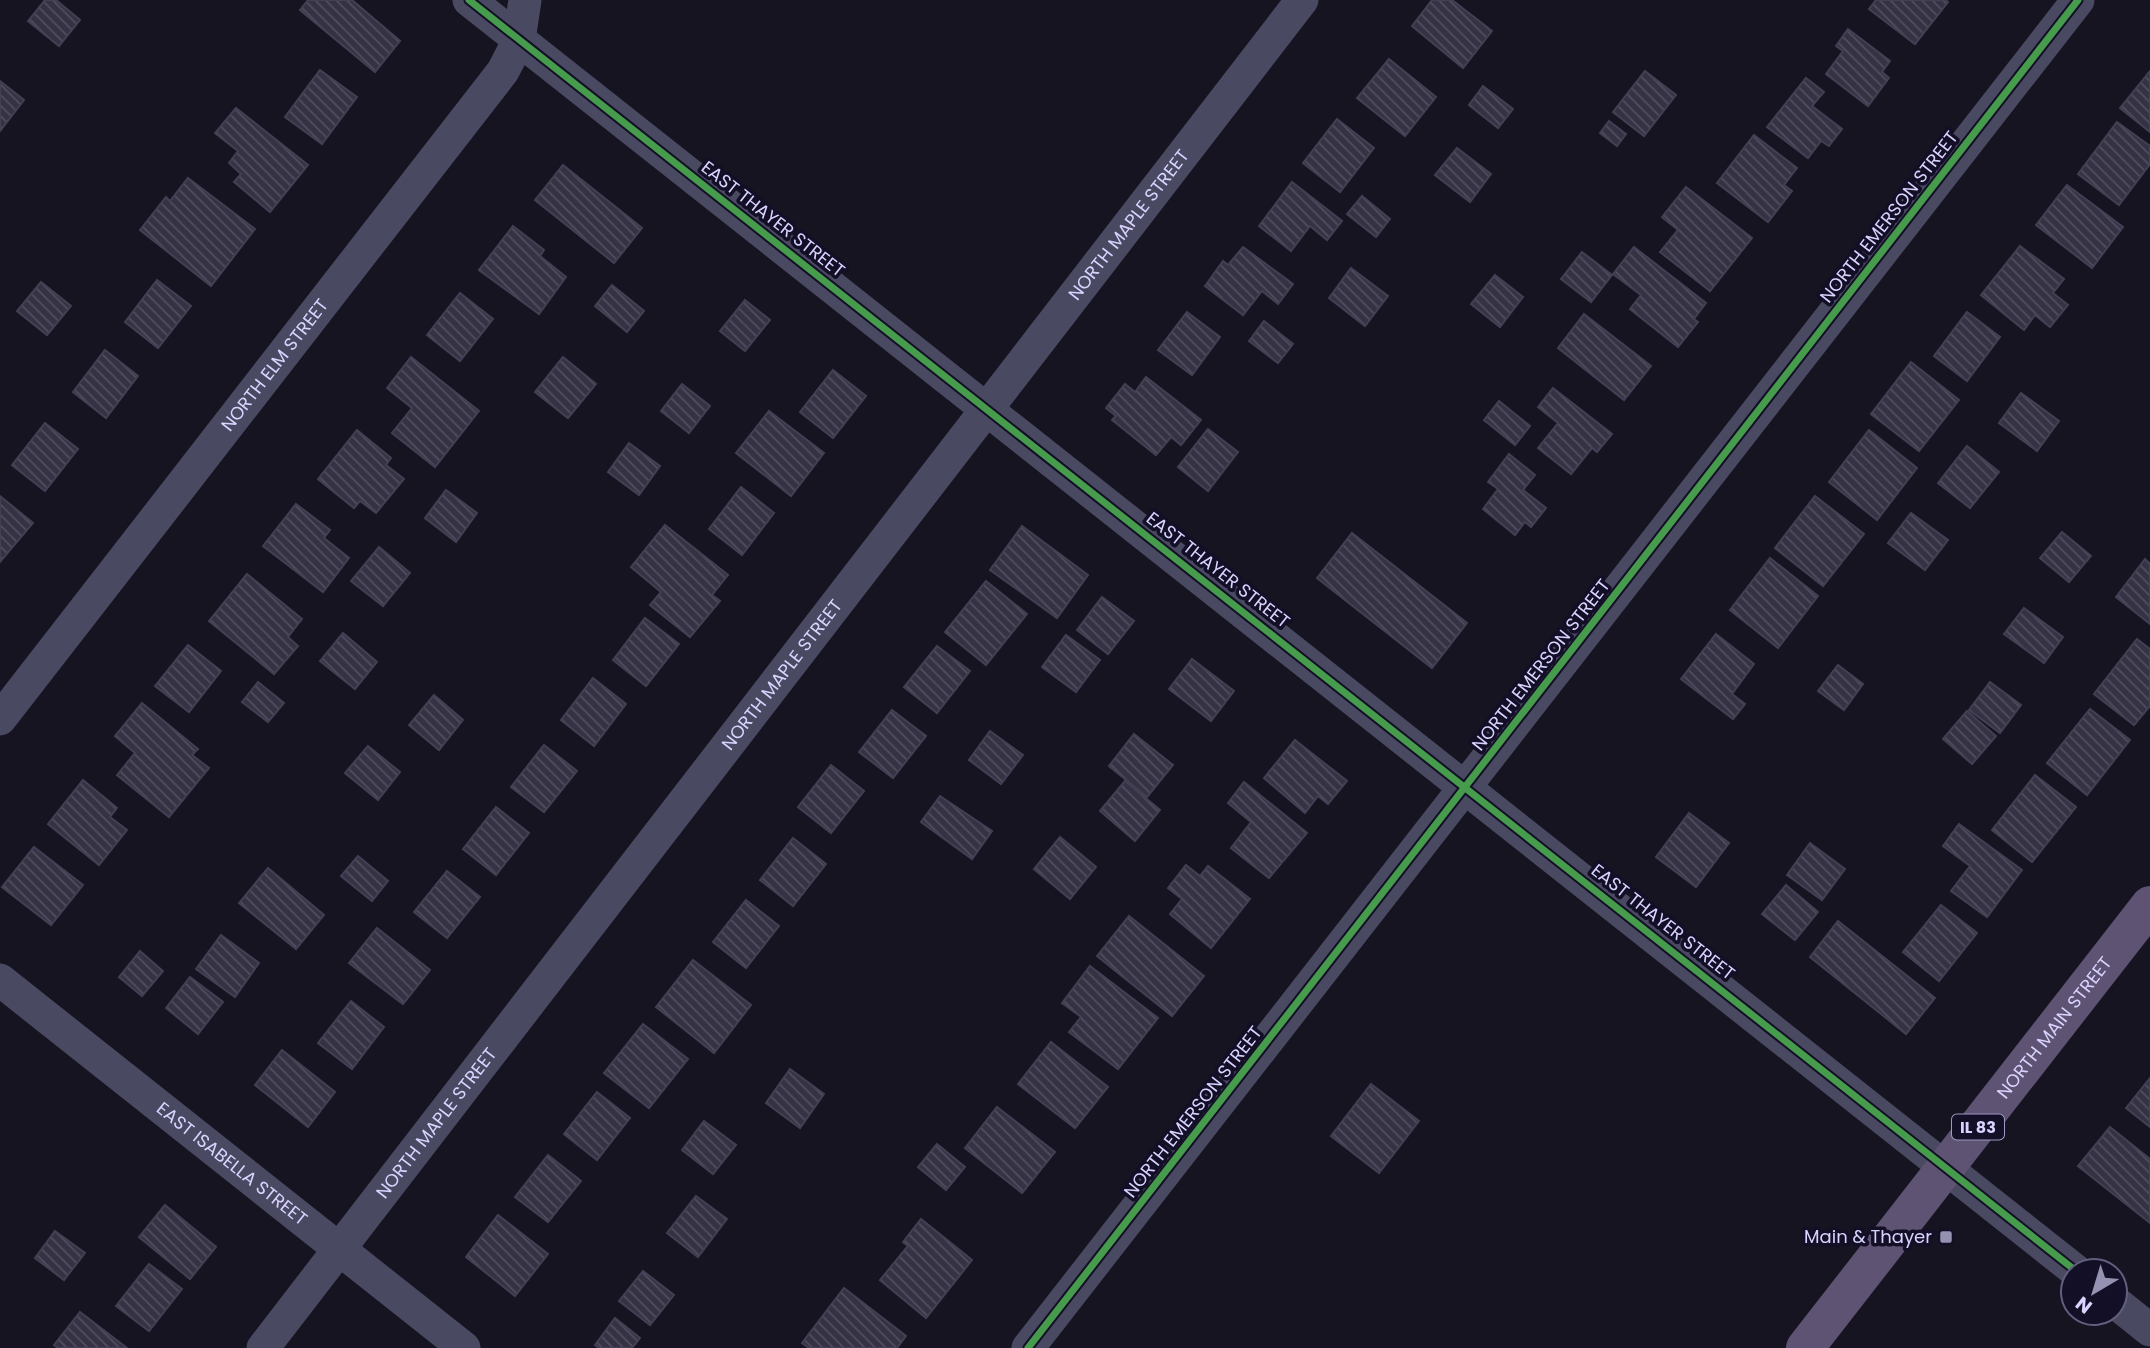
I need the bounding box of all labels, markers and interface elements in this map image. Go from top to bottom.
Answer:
street label: NORTH EMERSON STREET [1814,126,1964,308]
street label: NORTH MAPLE STREET [1062,144,1195,305]
street label: EAST THAYER STREET [696,155,850,283]
street label: NORTH ELM STREET [215,293,334,436]
street label: EAST THAYER STREET [1141,506,1295,634]
street label: NORTH EMERSON STREET [1466,574,1616,756]
street label: NORTH MAPLE STREET [715,594,848,755]
street label: EAST THAYER STREET [1586,858,1740,986]
street label: NORTH MAIN STREET [1991,951,2117,1104]
street label: NORTH EMERSON STREET [1118,1021,1268,1203]
street label: NORTH MAPLE STREET [370,1042,502,1203]
street label: EAST ISABELLA STREET [152,1096,313,1231]
road number: IL 83 [1952,1114,2004,1140]
place label: Main & Thayer [1804,1224,1932,1249]
marker: Main & Thayer [1938,1229,1954,1245]
north arrow [2059,1257,2129,1327]
text: N [2070,1290,2098,1320]

